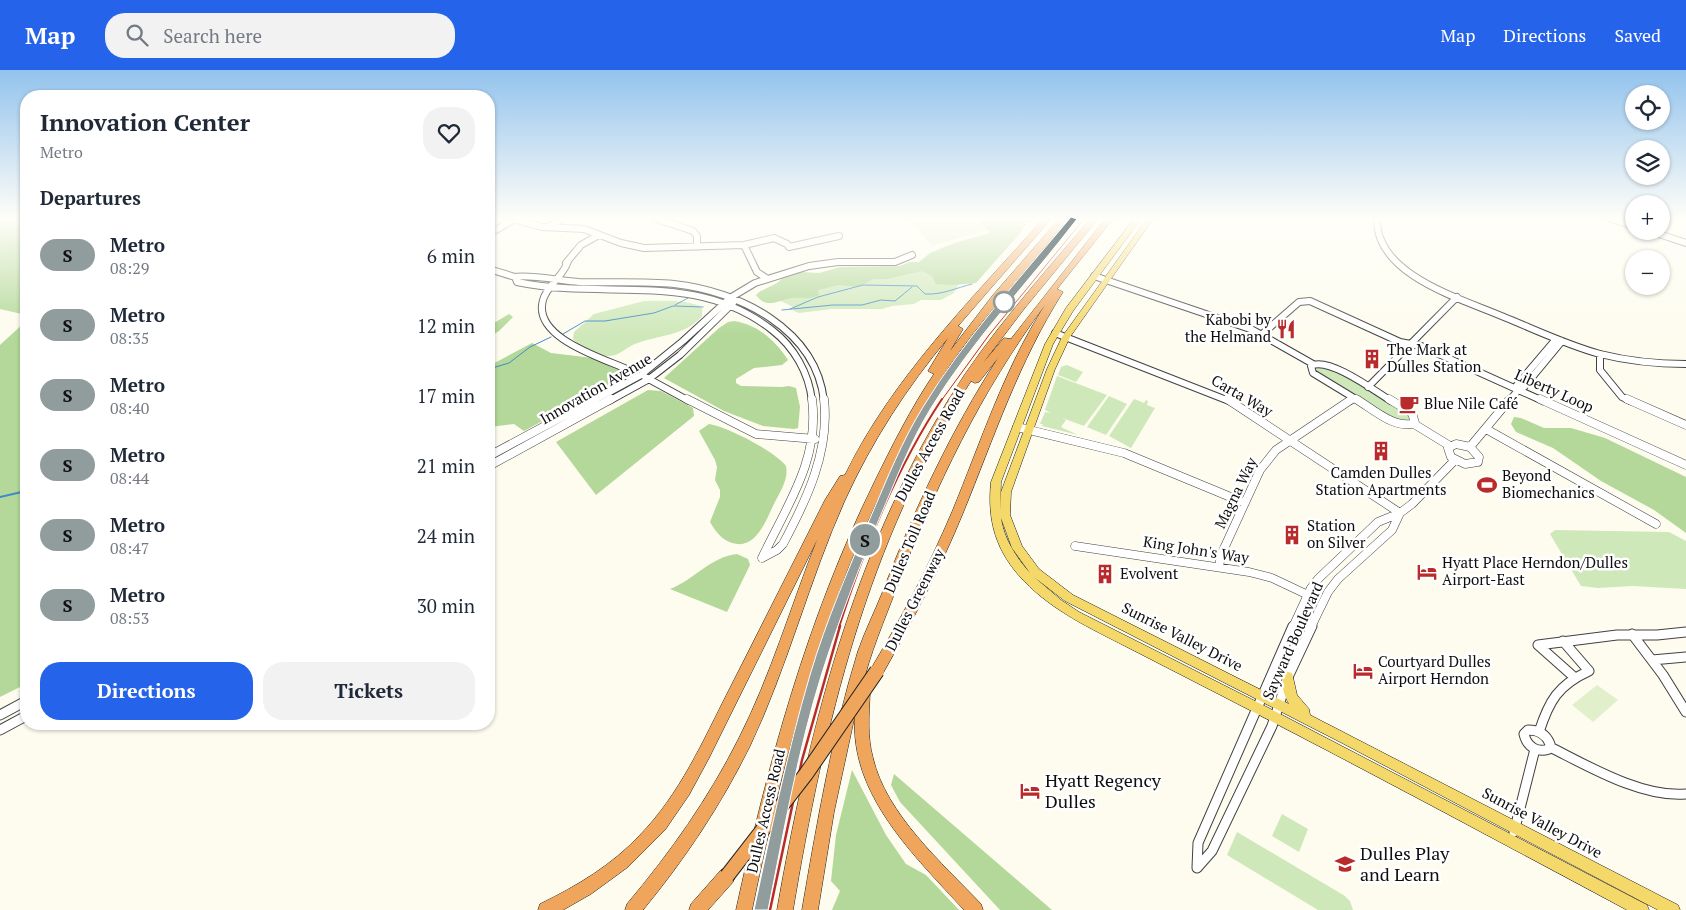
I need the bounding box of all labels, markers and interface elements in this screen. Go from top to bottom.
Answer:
search box [105,13,455,58]
text: Map [25,19,75,51]
icon: search [123,21,151,49]
text: Search here [163,23,262,48]
text: Map [1440,23,1475,47]
text: Directions [1503,23,1586,47]
text: Saved [1614,23,1661,47]
map controls [1625,85,1670,295]
button: locate [1625,85,1670,130]
text: Innovation Center [40,106,250,138]
button: heart [423,107,475,159]
button: layers [1625,140,1670,185]
text: Metro [40,141,83,163]
text: Departures [40,185,141,210]
button: + [1625,195,1670,240]
text: Metro [110,232,165,257]
text: S [62,243,73,267]
text: 6 min [427,243,475,268]
button: − [1625,250,1670,295]
text: 08:29 [110,257,149,279]
unlabelled marker [993,291,1015,313]
text: Metro [110,302,165,327]
place label: Kabobi by the Helmand [1185,309,1271,346]
text: S [62,313,73,337]
text: 12 min [417,313,475,338]
restaurant icon: Kabobi by the Helmand [1275,318,1297,340]
text: 08:35 [110,327,149,349]
place label: The Mark at Dulles Station [1387,339,1482,376]
street label: Innovation Avenue [536,348,655,428]
building icon: The Mark at Dulles Station [1361,348,1383,370]
street label: Liberty Loop [1512,364,1597,416]
street label: Carta Way [1208,369,1277,421]
text: Metro [110,372,165,397]
text: S [62,383,73,407]
text: 17 min [417,383,475,408]
street label: Dulles Access Road [890,384,969,505]
cafe icon: Blue Nile Café [1398,393,1420,415]
place label: Blue Nile Café [1424,393,1518,413]
text: 08:40 [110,397,149,419]
building icon: Camden Dulles Station Apartments [1370,440,1392,462]
text: Metro [110,442,165,467]
text: S [62,453,73,477]
text: 21 min [417,453,475,478]
street label: Magna Way [1209,453,1261,531]
place label: Camden Dulles Station Apartments [1316,462,1446,499]
place label: Beyond Biomechanics [1502,465,1595,502]
text: 08:44 [110,467,149,489]
sports icon: Beyond Biomechanics [1476,474,1498,496]
street label: Dulles Toll Road [879,488,940,596]
text: Metro [110,512,165,537]
place label: Station on Silver [1307,515,1366,552]
text: S [62,523,73,547]
text: 24 min [417,523,475,548]
line badge: S [849,524,881,556]
building icon: Station on Silver [1281,524,1303,546]
text: S [860,528,870,552]
street label: King John's Way [1142,531,1251,567]
text: 08:47 [110,537,149,559]
street label: Dulles Greenway [880,545,949,654]
place label: Hyatt Place Herndon/Dulles Airport-East [1442,552,1628,589]
hotel icon: Hyatt Place Herndon/Dulles Airport-East [1416,561,1438,583]
building icon: Evolvent [1094,563,1116,585]
place label: Evolvent [1120,563,1179,583]
street label: Sayward Boulevard [1257,578,1327,703]
text: Metro [110,582,165,607]
text: S [62,593,73,617]
text: 30 min [417,593,475,618]
street label: Sunrise Valley Drive [1119,597,1246,675]
text: 08:53 [110,607,149,629]
place label: Courtyard Dulles Airport Herndon [1378,651,1491,688]
hotel icon: Courtyard Dulles Airport Herndon [1352,660,1374,682]
button: Directions [40,662,253,720]
button: Tickets [263,662,475,720]
street label: Dulles Access Road [741,747,789,875]
place label: Hyatt Regency Dulles [1045,768,1162,813]
hotel icon: Hyatt Regency Dulles [1019,780,1041,802]
street label: Sunrise Valley Drive [1479,782,1606,862]
place label: Dulles Play and Learn [1360,841,1450,886]
school or university icon: Dulles Play and Learn [1334,853,1356,875]

